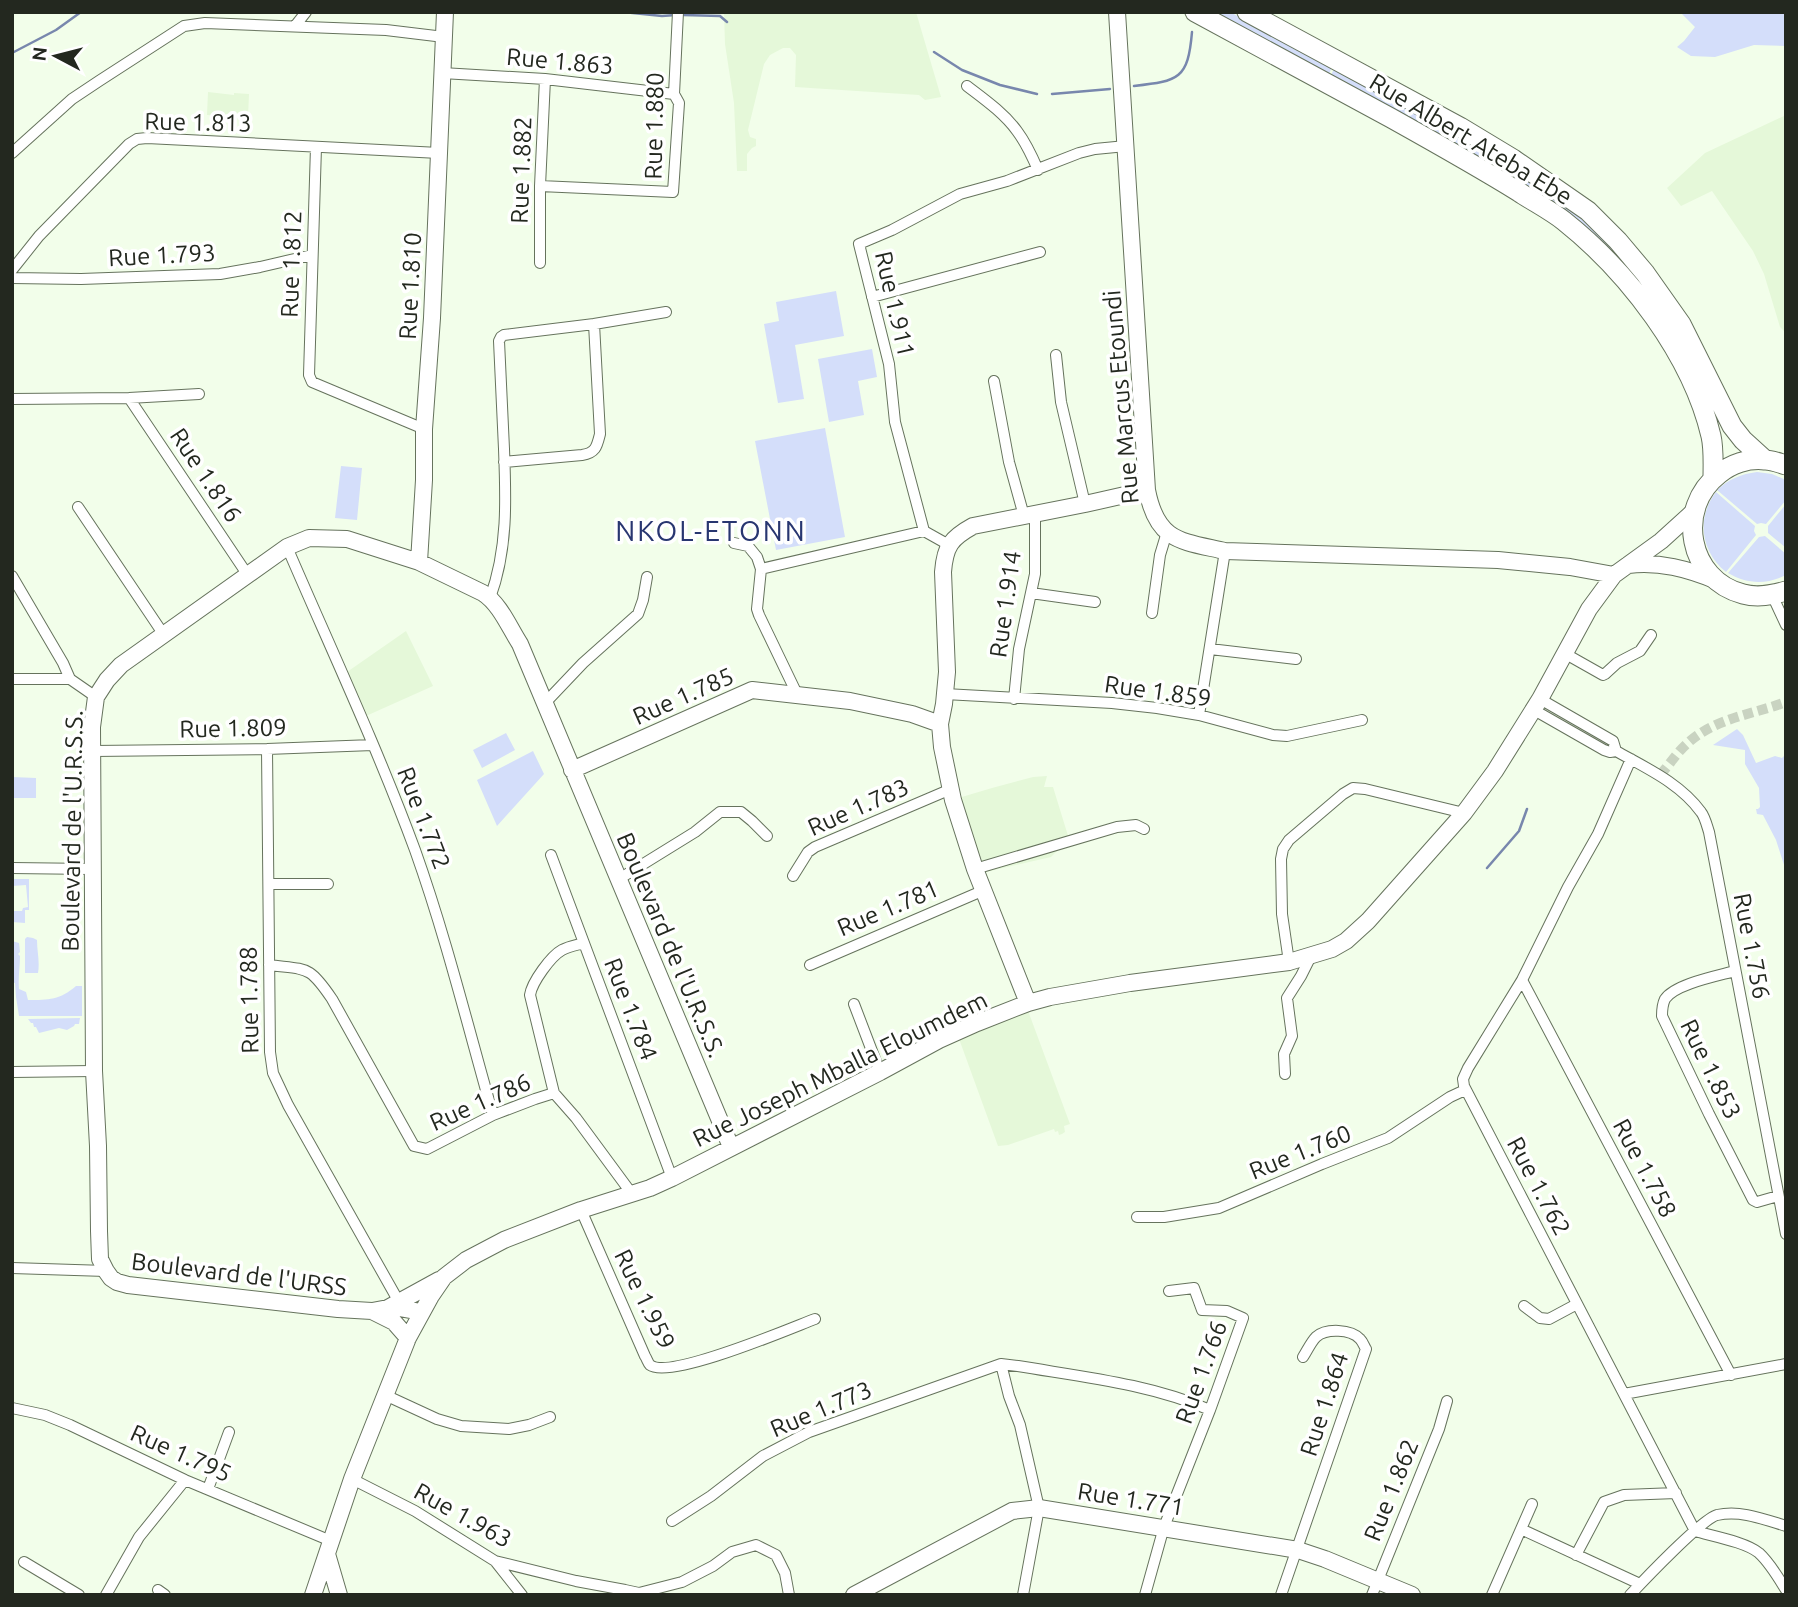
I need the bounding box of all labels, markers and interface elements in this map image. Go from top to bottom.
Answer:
north arrow [21,21,91,91]
street label: Rue 1.863 [505,43,615,79]
text: N [27,46,51,62]
street label: Rue Albert Ateba Ebe [1365,68,1577,210]
street label: Rue 1.880 [640,72,668,180]
street label: Rue 1.813 [144,108,252,136]
street label: Rue 1.882 [506,116,536,224]
street label: Rue 1.812 [276,210,306,318]
street label: Rue 1.810 [394,232,426,340]
street label: Rue 1.793 [108,239,216,271]
street label: Rue 1.911 [870,249,920,359]
street label: Rue Marcus Etoundi [1098,289,1144,505]
street label: Rue 1.816 [165,423,247,527]
district label: NKOL-ETONN [615,515,807,546]
street label: Rue 1.914 [984,549,1026,659]
street label: Rue 1.785 [628,662,738,730]
street label: Rue 1.859 [1103,670,1213,712]
street label: Boulevard de l'U.R.S.S. [56,710,88,952]
street label: Rue 1.809 [179,714,287,742]
street label: Rue 1.772 [392,763,456,873]
street label: Rue 1.783 [803,773,913,841]
street label: Boulevard de l'U.R.S.S. [611,829,731,1061]
street label: Rue 1.781 [833,875,943,941]
street label: Rue 1.756 [1728,891,1776,1001]
street label: Rue 1.788 [235,946,263,1054]
street label: Rue 1.784 [599,954,663,1064]
street label: Rue Joseph Mballa Eloumdem [688,986,992,1152]
street label: Rue 1.853 [1675,1015,1747,1123]
street label: Rue 1.786 [425,1068,535,1136]
street label: Rue 1.758 [1608,1114,1682,1222]
street label: Rue 1.760 [1245,1119,1355,1185]
street label: Rue 1.762 [1502,1132,1576,1240]
street label: Rue 1.959 [609,1245,681,1353]
street label: Boulevard de l'URSS [130,1247,348,1301]
street label: Rue 1.766 [1170,1317,1232,1427]
street label: Rue 1.864 [1295,1349,1353,1459]
street label: Rue 1.773 [766,1376,876,1442]
street label: Rue 1.795 [126,1419,236,1487]
street label: Rue 1.862 [1358,1435,1424,1545]
street label: Rue 1.963 [409,1477,517,1553]
street label: Rue 1.771 [1076,1477,1186,1521]

